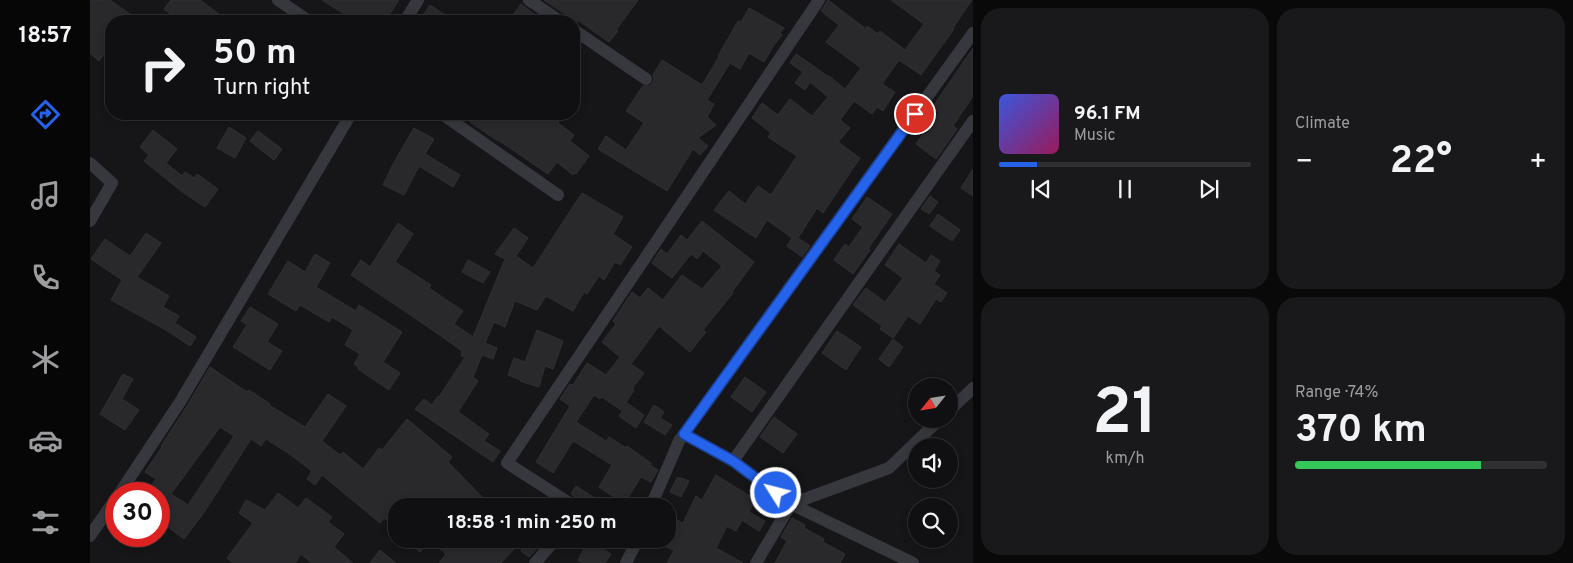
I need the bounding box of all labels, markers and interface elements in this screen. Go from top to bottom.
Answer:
text: 18:57 [18,23,72,50]
text: 50 m [213,32,297,76]
icon: right [130,35,195,100]
text: Turn right [213,75,310,102]
pin [894,93,936,135]
icon: directions [28,97,63,132]
icon: arrive [901,100,929,128]
text: 96.1 FM [1074,102,1141,126]
text: Climate [1295,114,1350,134]
text: Music [1074,126,1115,146]
text: 22° [1390,138,1452,187]
text: − [1295,145,1313,181]
text: + [1529,145,1547,181]
icon: previous [1027,175,1055,203]
icon: pause [1111,175,1139,203]
icon: next [1195,175,1223,203]
icon: music [28,178,63,213]
icon: phone [28,260,63,295]
icon: climate [28,342,63,377]
text: 21 [1092,375,1158,457]
north arrow [908,378,958,428]
map controls [908,378,958,548]
text: Range · 74% [1295,383,1378,403]
text: 370 km [1295,407,1427,456]
icon: car [28,423,63,458]
button: sound [908,438,958,488]
text: km/h [1106,449,1144,469]
position arrow [749,466,801,518]
speed limit sign: 30 [105,482,170,547]
button: search [908,498,958,548]
icon: filters [28,505,63,540]
text: 18:58 · 1 min · 250 m [447,511,617,535]

